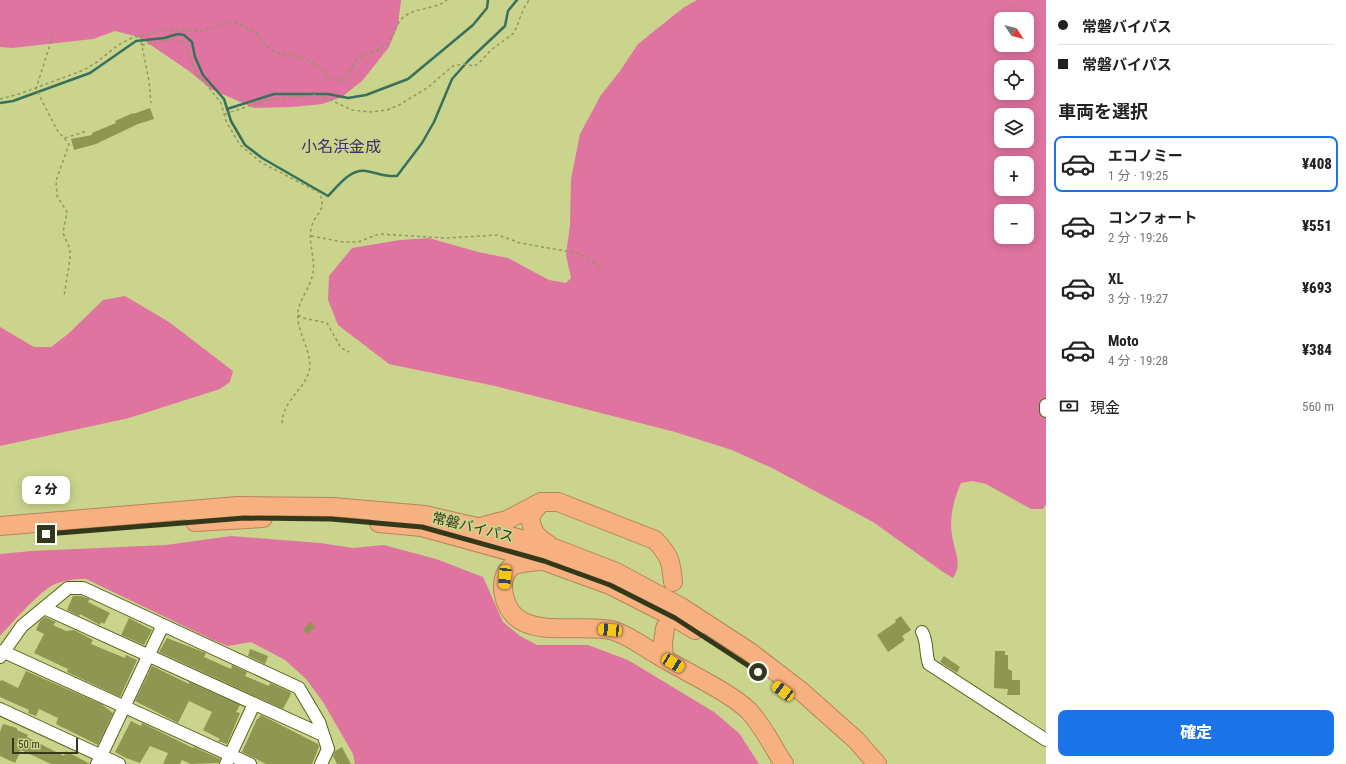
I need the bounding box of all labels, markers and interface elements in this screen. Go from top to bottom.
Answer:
north arrow [994,12,1034,52]
map controls [994,12,1034,244]
text: 常磐バイパス [1082,18,1172,36]
text: 常磐バイパス [1082,56,1172,74]
button: locate [994,60,1034,100]
text: 車両を選択 [1058,101,1148,122]
button: layers [994,108,1034,148]
district label: 小名浜金成 [301,137,381,156]
icon: car [1060,146,1096,182]
text: エコノミー [1108,147,1183,165]
text: ¥408 [1302,155,1332,173]
button: + [994,156,1034,196]
text: 1 分 · 19:25 [1108,168,1168,183]
button: − [994,204,1034,244]
icon: car [1060,208,1096,244]
text: コンフォート [1108,209,1198,227]
text: ¥551 [1302,217,1332,235]
text: 2 分 · 19:26 [1108,230,1168,245]
icon: car [1060,270,1096,306]
text: XL [1108,270,1124,288]
text: ¥693 [1302,279,1332,297]
text: 3 分 · 19:27 [1108,291,1168,306]
icon: car [1060,332,1096,368]
text: Moto [1108,332,1139,350]
text: ¥384 [1302,341,1332,359]
text: 4 分 · 19:28 [1108,353,1168,368]
icon: cash [1058,395,1080,417]
text: 現金 [1090,399,1120,417]
text: 560 m [1302,399,1334,414]
callout: 2 分 [22,476,70,504]
text: 2 分 [35,482,57,497]
street label: 常磐バイパス [430,509,516,545]
route end [37,525,55,543]
car [498,565,512,589]
car [598,623,622,637]
car [660,652,686,674]
route start [749,663,767,681]
car [770,679,796,703]
button: 確定 [1058,710,1334,756]
scale bar [12,736,78,755]
text: 50 m [18,738,40,751]

